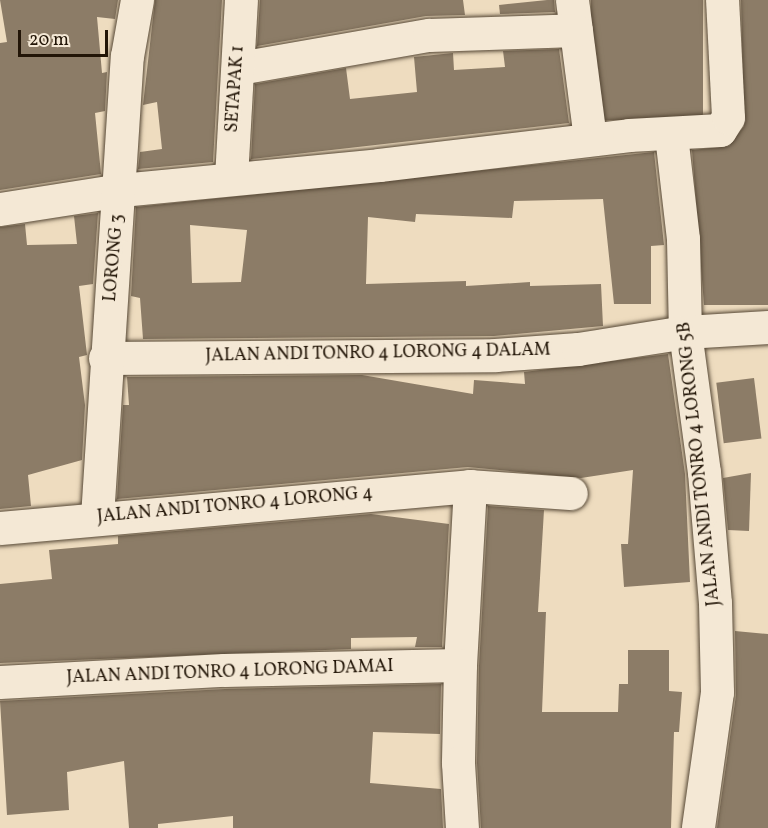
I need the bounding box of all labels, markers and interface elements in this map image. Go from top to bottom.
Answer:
scale bar [21,18,111,56]
text: 20 m [29,28,69,53]
street label: SETAPAK 1 [222,45,250,133]
street label: LORONG 3 [100,213,130,303]
street label: JALAN ANDI TONRO 4 LORONG 5B [674,320,726,608]
street label: JALAN ANDI TONRO 4 LORONG 4 DALAM [205,340,551,368]
street label: JALAN ANDI TONRO 4 LORONG 4 [96,483,374,529]
street label: JALAN ANDI TONRO 4 LORONG DAMAI [66,656,394,690]

